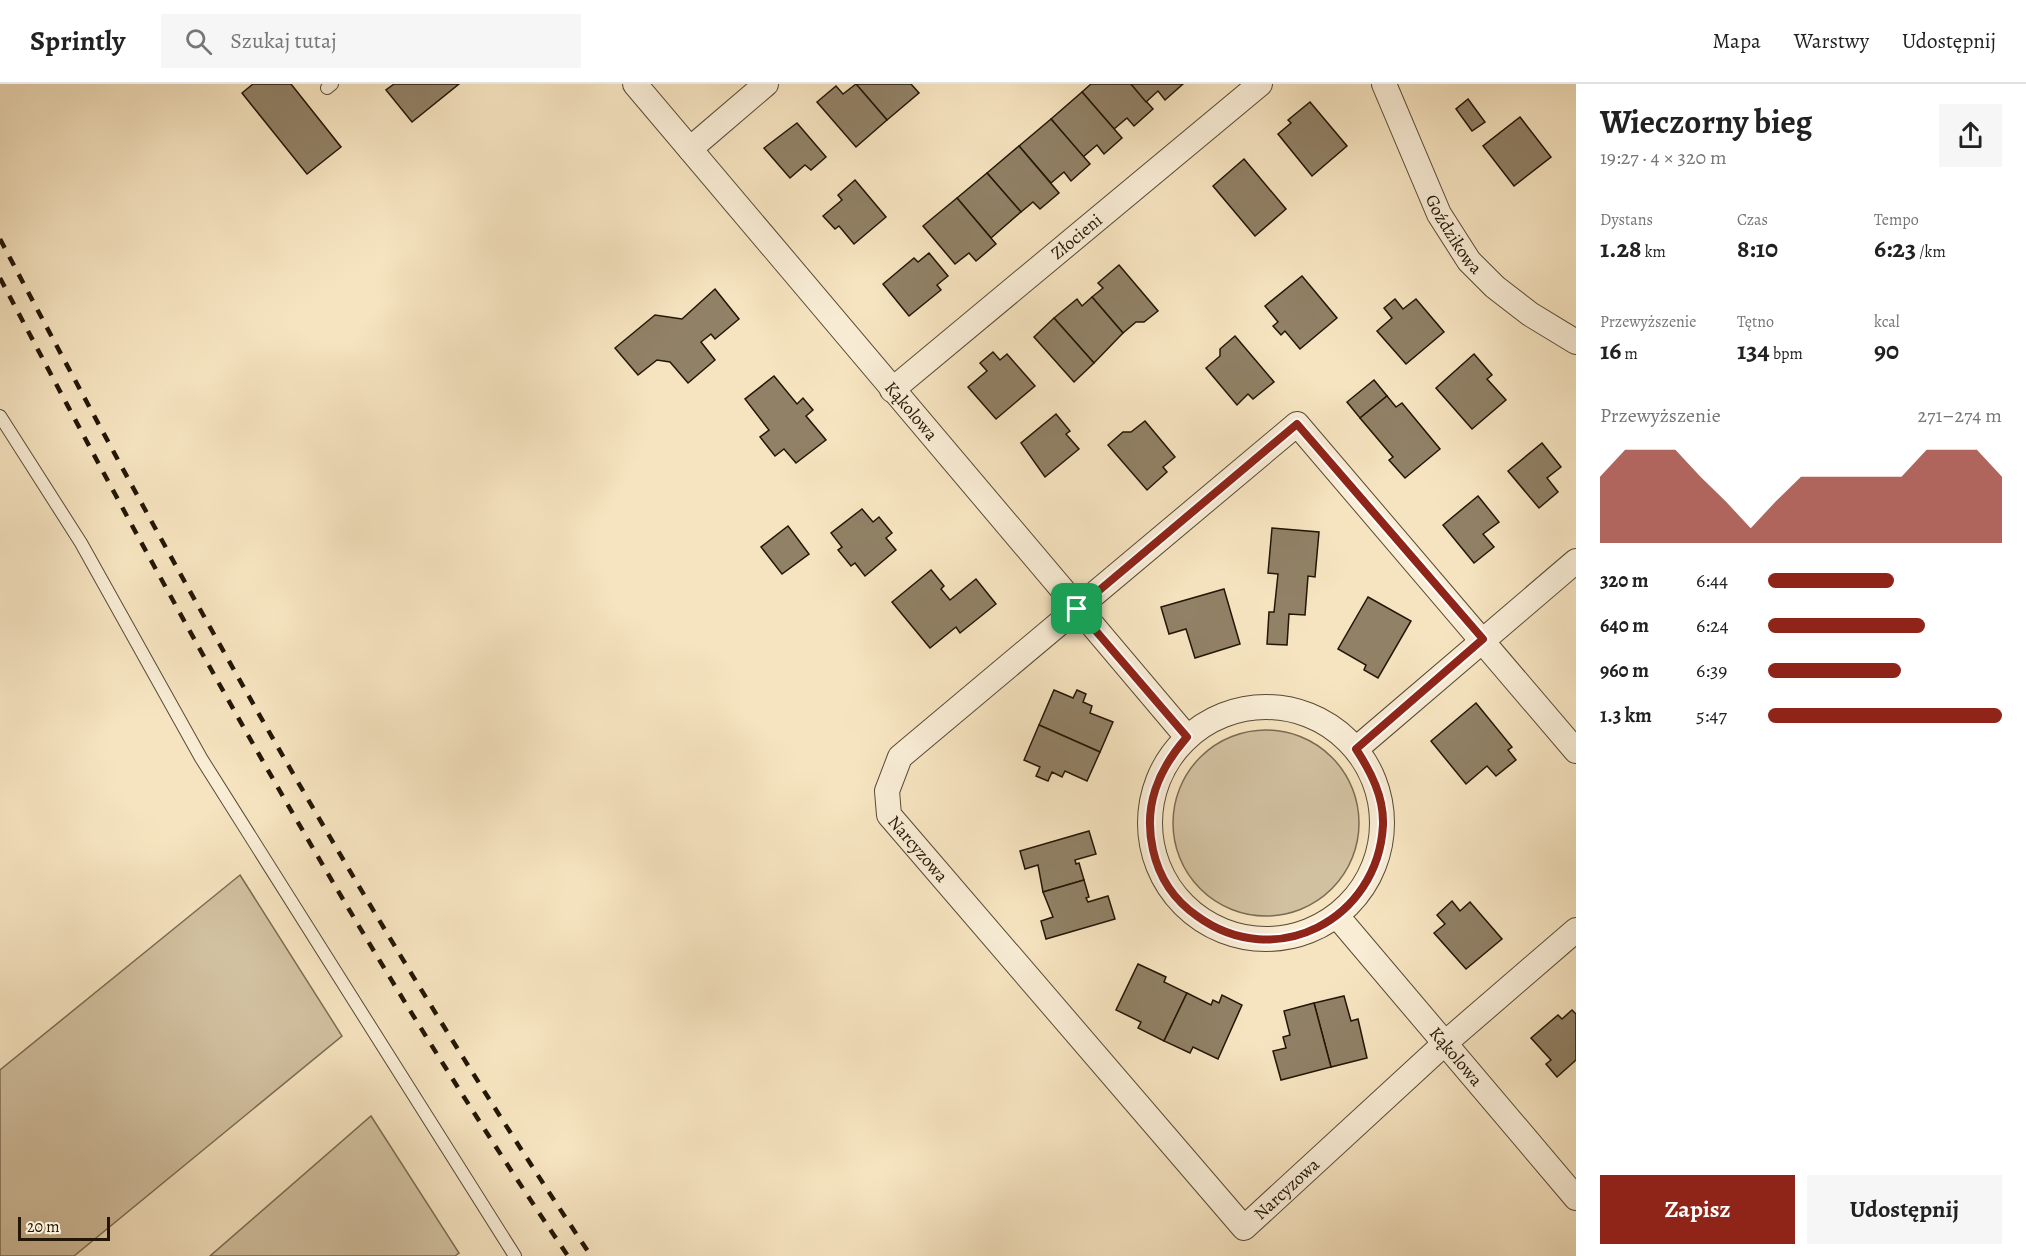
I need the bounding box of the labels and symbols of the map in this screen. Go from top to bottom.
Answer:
street label: Goździkowa [1420,191,1488,280]
street label: Złocieni [1046,208,1107,265]
street label: Kąkolowa [879,376,944,446]
pin [1051,583,1102,634]
street label: Narcyzowa [882,810,954,888]
street label: Kąkolowa [1424,1022,1488,1092]
street label: Narcyzowa [1249,1152,1325,1225]
scale bar [18,1214,110,1242]

